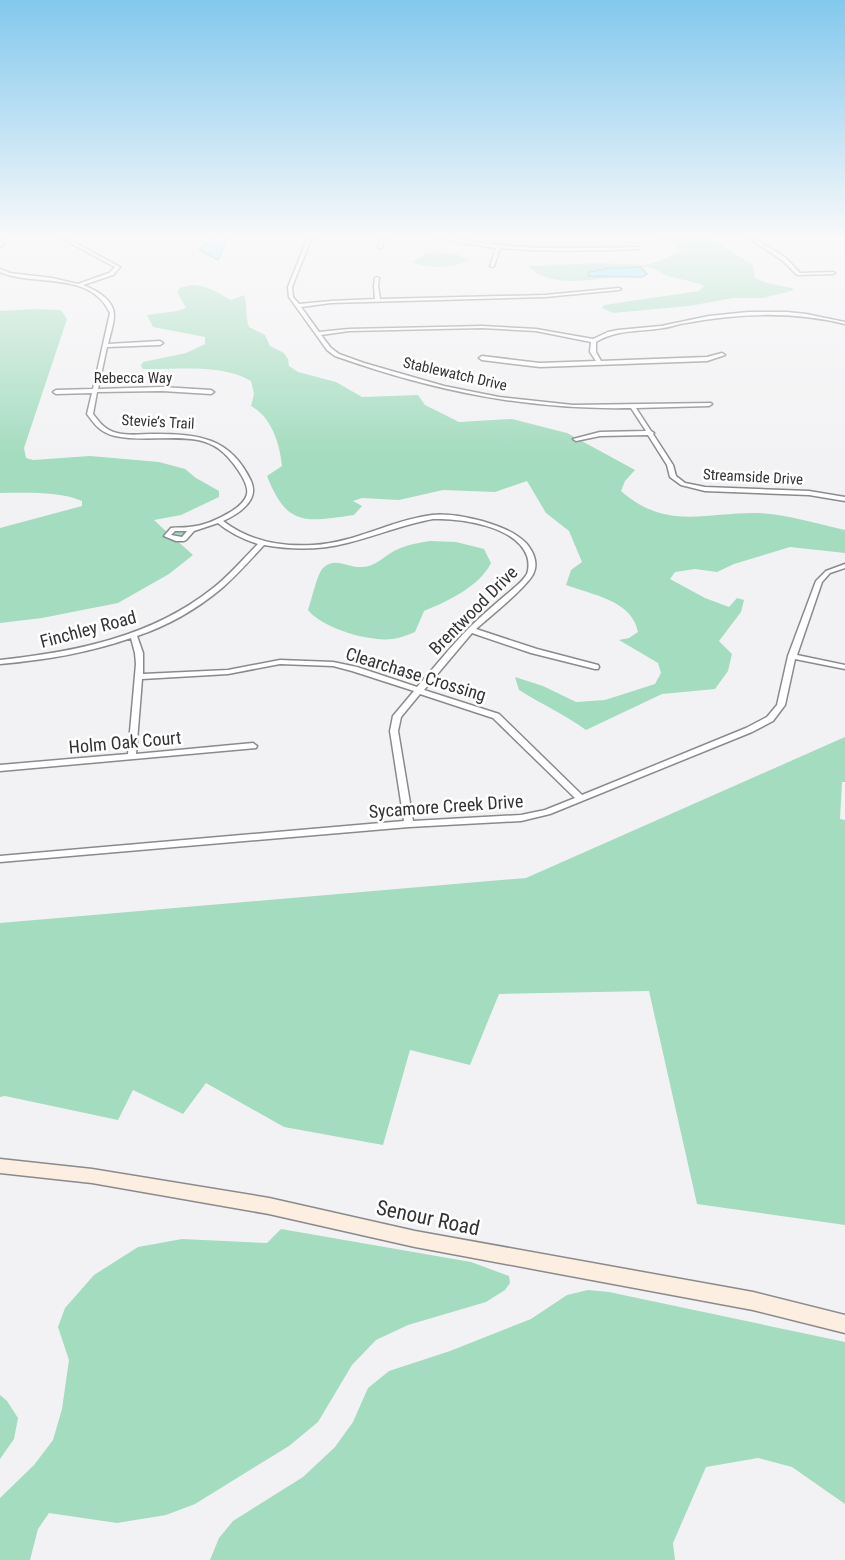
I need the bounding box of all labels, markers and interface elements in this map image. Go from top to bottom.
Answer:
street label: Stablewatch Drive [401,353,509,395]
street label: Rebecca Way [94,369,172,387]
street label: Stevie’s Trail [121,411,195,433]
street label: Streamside Drive [702,465,804,489]
street label: Brentwood Drive [424,561,522,659]
street label: Finchley Road [38,606,138,652]
street label: Clearchase Crossing [343,643,489,705]
street label: Holm Oak Court [68,727,182,757]
street label: Sycamore Creek Drive [368,790,524,822]
street label: Senour Road [374,1195,482,1241]

